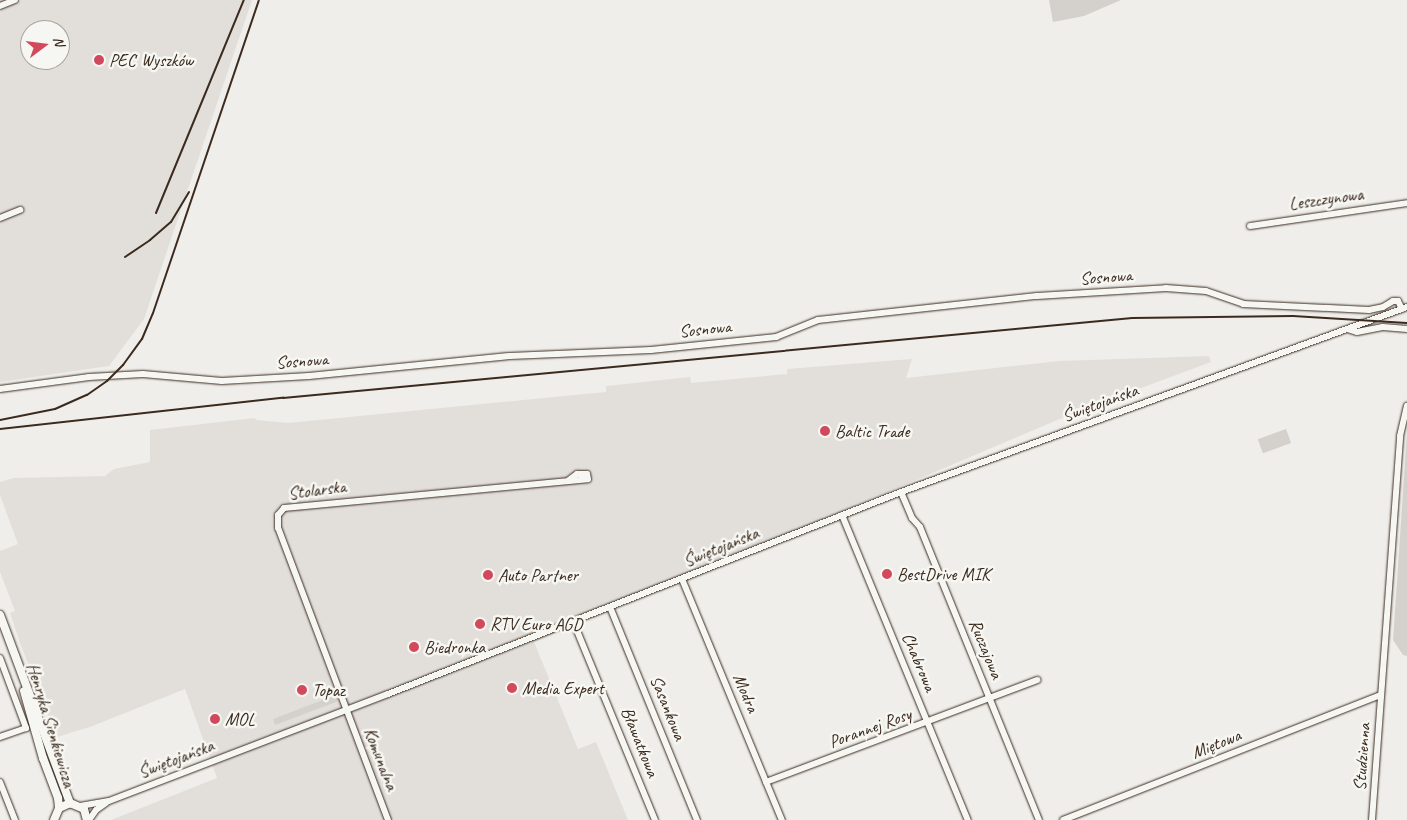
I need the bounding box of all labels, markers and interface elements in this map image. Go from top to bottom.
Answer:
north arrow [20,20,70,70]
text: N [50,35,68,48]
place label: PEC Wyszków [109,49,193,71]
marker: PEC Wyszków [93,54,105,66]
street label: Leszczynowa [1288,183,1364,215]
street label: Sosnowa [1079,264,1133,290]
street label: Sosnowa [678,316,732,342]
street label: Sosnowa [275,348,329,374]
street label: Świętojańska [1059,379,1141,427]
place label: Baltic Trade [835,420,910,442]
marker: Baltic Trade [819,425,831,437]
street label: Stolarska [287,475,347,505]
street label: Świętojańska [680,522,762,572]
place label: BestDrive MIK [897,563,990,585]
place label: Auto Partner [498,564,579,586]
marker: BestDrive MIK [881,568,893,580]
marker: Auto Partner [482,569,494,581]
place label: RTV Euro AGD [490,613,582,635]
street label: Ruczajowa [964,616,1008,682]
marker: RTV Euro AGD [474,618,486,630]
street label: Chabrowa [897,629,941,695]
place label: Biedronka [424,636,485,658]
marker: Biedronka [408,641,420,653]
street label: Henryka Sienkiewicza [22,660,80,790]
street label: Modra [728,670,764,716]
street label: Sasankowa [645,672,691,744]
place label: Media Expert [522,677,604,699]
place label: Topaz [312,679,345,701]
marker: Media Expert [506,682,518,694]
marker: Topaz [296,684,308,696]
street label: Porannej Rosy [826,703,914,753]
street label: Bławatkowa [616,704,664,780]
place label: MOL [225,708,255,730]
marker: MOL [209,713,221,725]
street label: Studzienna [1349,722,1375,792]
street label: Komunalna [359,724,403,794]
street label: Miętowa [1188,724,1244,764]
street label: Świętojańska [135,735,217,783]

